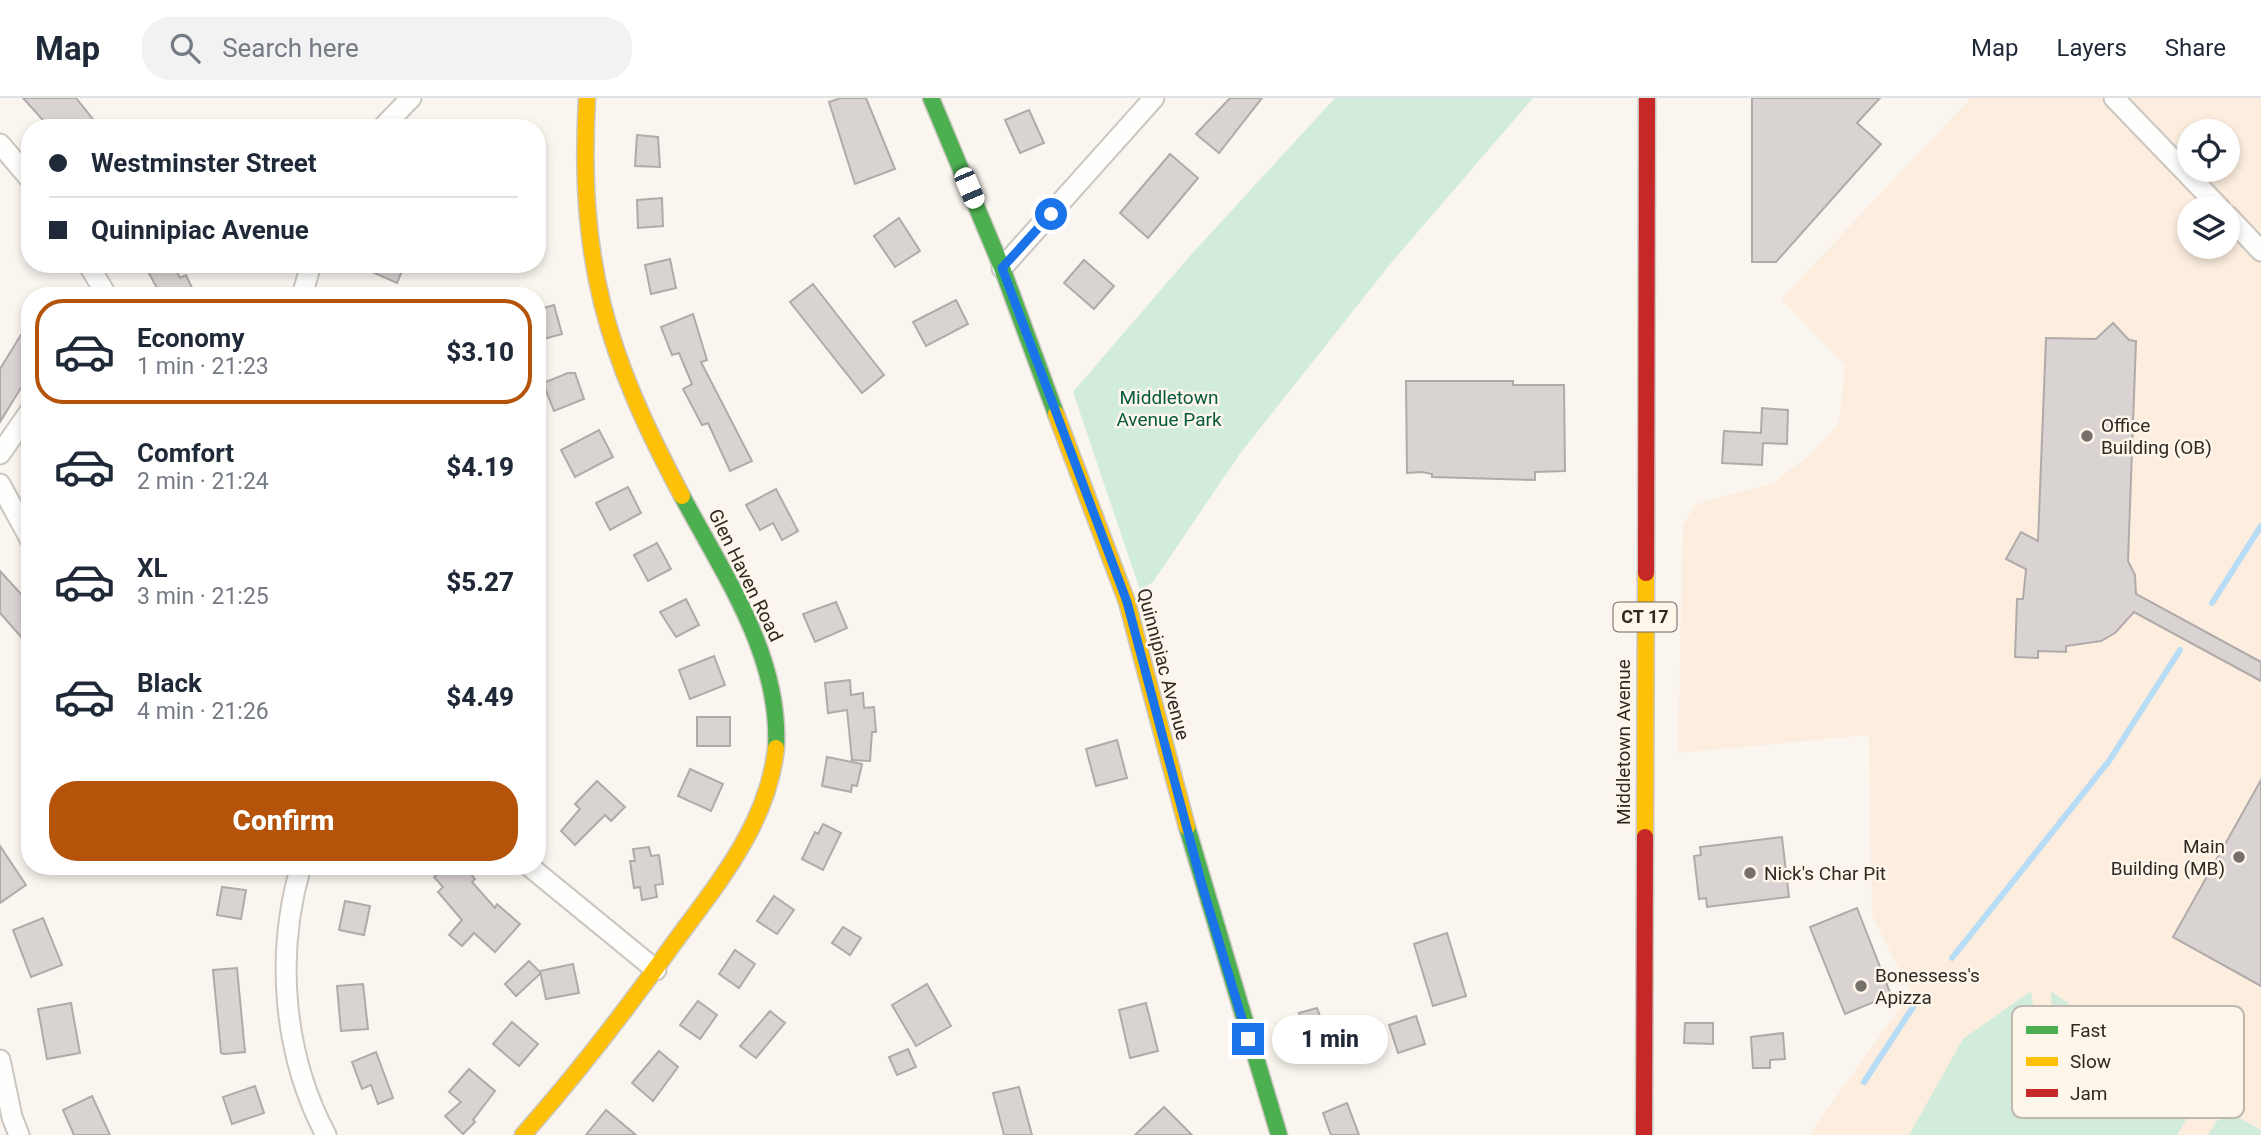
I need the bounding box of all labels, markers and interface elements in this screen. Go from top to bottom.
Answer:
search box [142,17,632,80]
text: Map [35,29,100,68]
icon: search [166,29,204,67]
text: Search here [222,33,359,63]
text: Map [1971,34,2019,62]
text: Layers [2057,34,2127,62]
text: Share [2165,34,2226,62]
map controls [2177,119,2240,259]
button: locate [2177,119,2240,182]
text: Westminster Street [91,148,317,178]
car [952,165,987,211]
button: layers [2177,196,2240,259]
route start [1035,198,1067,230]
text: Quinnipiac Avenue [91,215,309,245]
icon: car [53,320,116,383]
text: Economy [137,323,244,353]
text: $3.10 [446,337,514,367]
text: 1 min · 21:23 [137,353,269,380]
park label: Middletown Avenue Park [1116,386,1222,431]
place label: Office Building (OB) [2101,414,2212,459]
marker: Office Building (OB) [2079,428,2095,444]
icon: car [53,435,116,498]
text: Comfort [137,438,234,468]
text: $4.19 [446,452,514,482]
text: 2 min · 21:24 [137,468,269,495]
street label: Glen Haven Road [704,505,788,645]
icon: car [53,550,116,613]
text: XL [137,553,168,583]
text: $5.27 [446,567,514,597]
text: 3 min · 21:25 [137,583,269,610]
street label: Quinnipiac Avenue [1132,586,1195,743]
road number: CT 17 [1614,602,1676,632]
street label: Middletown Avenue [1612,659,1635,825]
icon: car [53,665,116,728]
text: Black [137,668,202,698]
text: $4.49 [446,682,514,712]
text: 4 min · 21:26 [137,698,269,725]
button: Confirm [49,781,518,861]
place label: Main Building (MB) [2111,835,2225,880]
marker: Main Building (MB) [2231,849,2247,865]
place label: Nick's Char Pit [1764,862,1886,885]
marker: Nick's Char Pit [1742,865,1758,881]
place label: Bonessess's Apizza [1875,964,1980,1009]
marker: Bonessess's Apizza [1853,978,1869,994]
legend [2012,1006,2244,1118]
callout: 1 min [1272,1014,1388,1063]
text: Fast [2070,1019,2107,1042]
route end [1232,1023,1264,1055]
text: 1 min [1301,1026,1359,1053]
text: Slow [2070,1050,2111,1073]
text: Jam [2070,1082,2107,1105]

